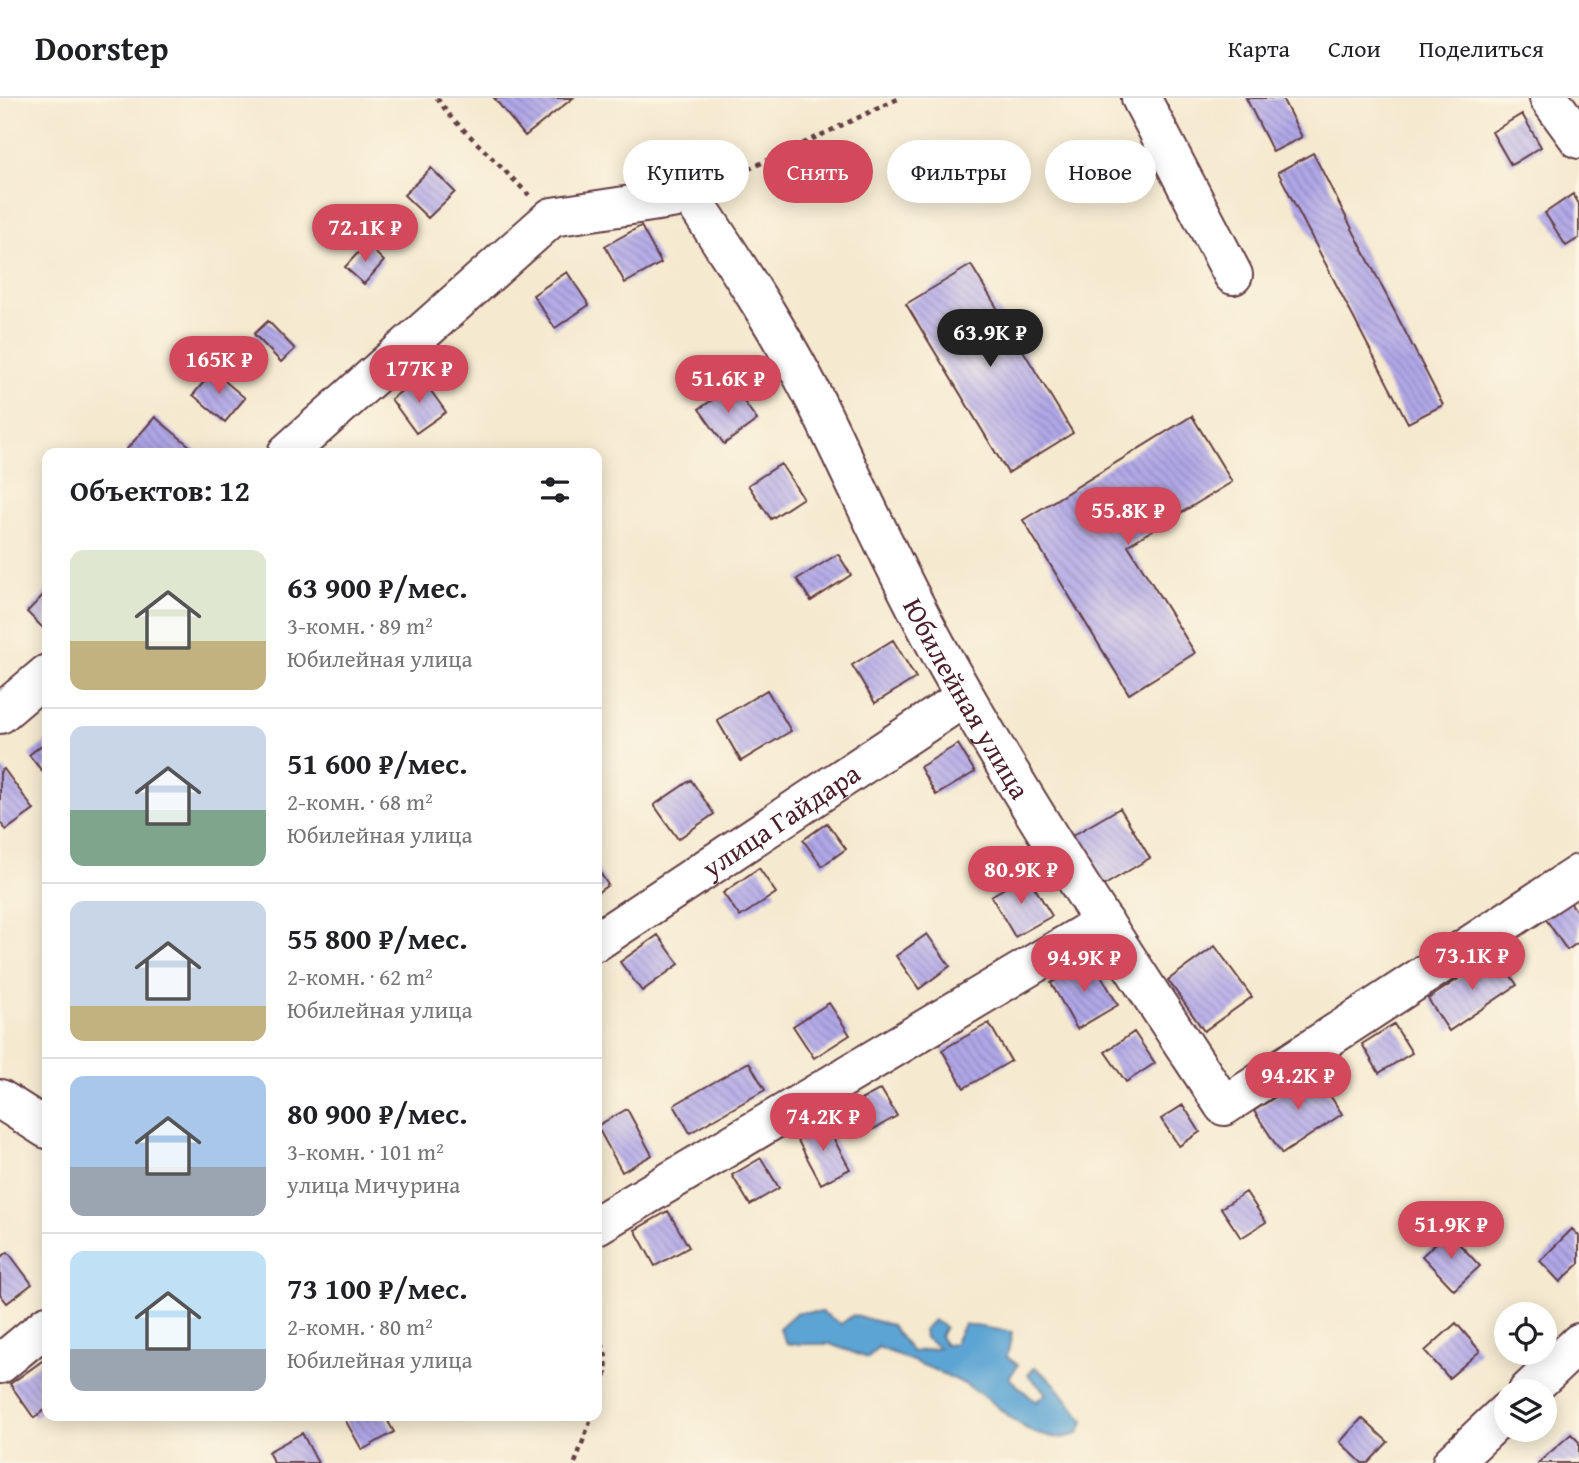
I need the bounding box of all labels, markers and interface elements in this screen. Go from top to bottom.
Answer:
text: Doorstep [35,24,168,72]
text: Карта [1228,31,1290,66]
text: Слои [1328,31,1381,66]
text: Поделиться [1419,31,1544,66]
chip: Купить [623,140,749,203]
chip: Снять [763,140,873,203]
chip: Фильтры [887,140,1031,203]
chip: Новое [1045,140,1156,203]
pin: 72.1K ₽ [300,204,430,264]
text: 72.1K ₽ [328,210,402,243]
pin: 63.9K ₽ [925,310,1055,369]
text: 63.9K ₽ [953,315,1027,348]
pin: 165K ₽ [162,336,276,396]
text: 165K ₽ [185,342,253,375]
pin: 177K ₽ [362,345,476,405]
text: 177K ₽ [385,351,453,384]
pin: 51.6K ₽ [663,356,793,415]
text: 51.6K ₽ [691,361,765,394]
text: Объектов: 12 [70,468,250,512]
icon: filters [536,471,574,509]
pin: 55.8K ₽ [1063,488,1193,547]
text: 55.8K ₽ [1091,493,1165,526]
text: 63 900 ₽/мес. [287,565,468,609]
icon: home [126,578,210,662]
street label: Юбилейная улица [894,590,1042,807]
text: 3-комн. · 89 m² [287,609,433,642]
text: Юбилейная улица [287,642,472,675]
text: 51 600 ₽/мес. [287,741,468,785]
street label: улица Гайдара [692,752,868,887]
icon: home [126,754,210,838]
text: 2-комн. · 68 m² [287,785,433,818]
text: Юбилейная улица [287,818,472,851]
pin: 80.9K ₽ [956,846,1086,906]
text: 80.9K ₽ [984,852,1058,885]
text: 55 800 ₽/мес. [287,916,468,960]
icon: home [126,929,210,1013]
pin: 73.1K ₽ [1407,932,1537,992]
pin: 94.9K ₽ [1019,934,1149,994]
text: 73.1K ₽ [1435,938,1509,971]
text: 94.9K ₽ [1047,940,1121,973]
text: 2-комн. · 62 m² [287,960,433,993]
text: Юбилейная улица [287,993,472,1026]
pin: 94.2K ₽ [1233,1052,1363,1112]
text: 94.2K ₽ [1261,1058,1335,1091]
text: 80 900 ₽/мес. [287,1091,468,1135]
pin: 74.2K ₽ [758,1094,888,1153]
text: 74.2K ₽ [786,1099,860,1132]
icon: home [126,1104,210,1188]
text: 3-комн. · 101 m² [287,1135,444,1168]
text: улица Мичурина [287,1168,460,1201]
pin: 51.9K ₽ [1386,1202,1516,1261]
text: 51.9K ₽ [1414,1207,1488,1240]
text: 73 100 ₽/мес. [287,1266,468,1310]
icon: home [126,1279,210,1363]
map controls [1494,1302,1557,1442]
button: locate [1494,1302,1557,1365]
text: 2-комн. · 80 m² [287,1310,433,1343]
text: Юбилейная улица [287,1343,472,1376]
button: layers [1494,1379,1557,1442]

